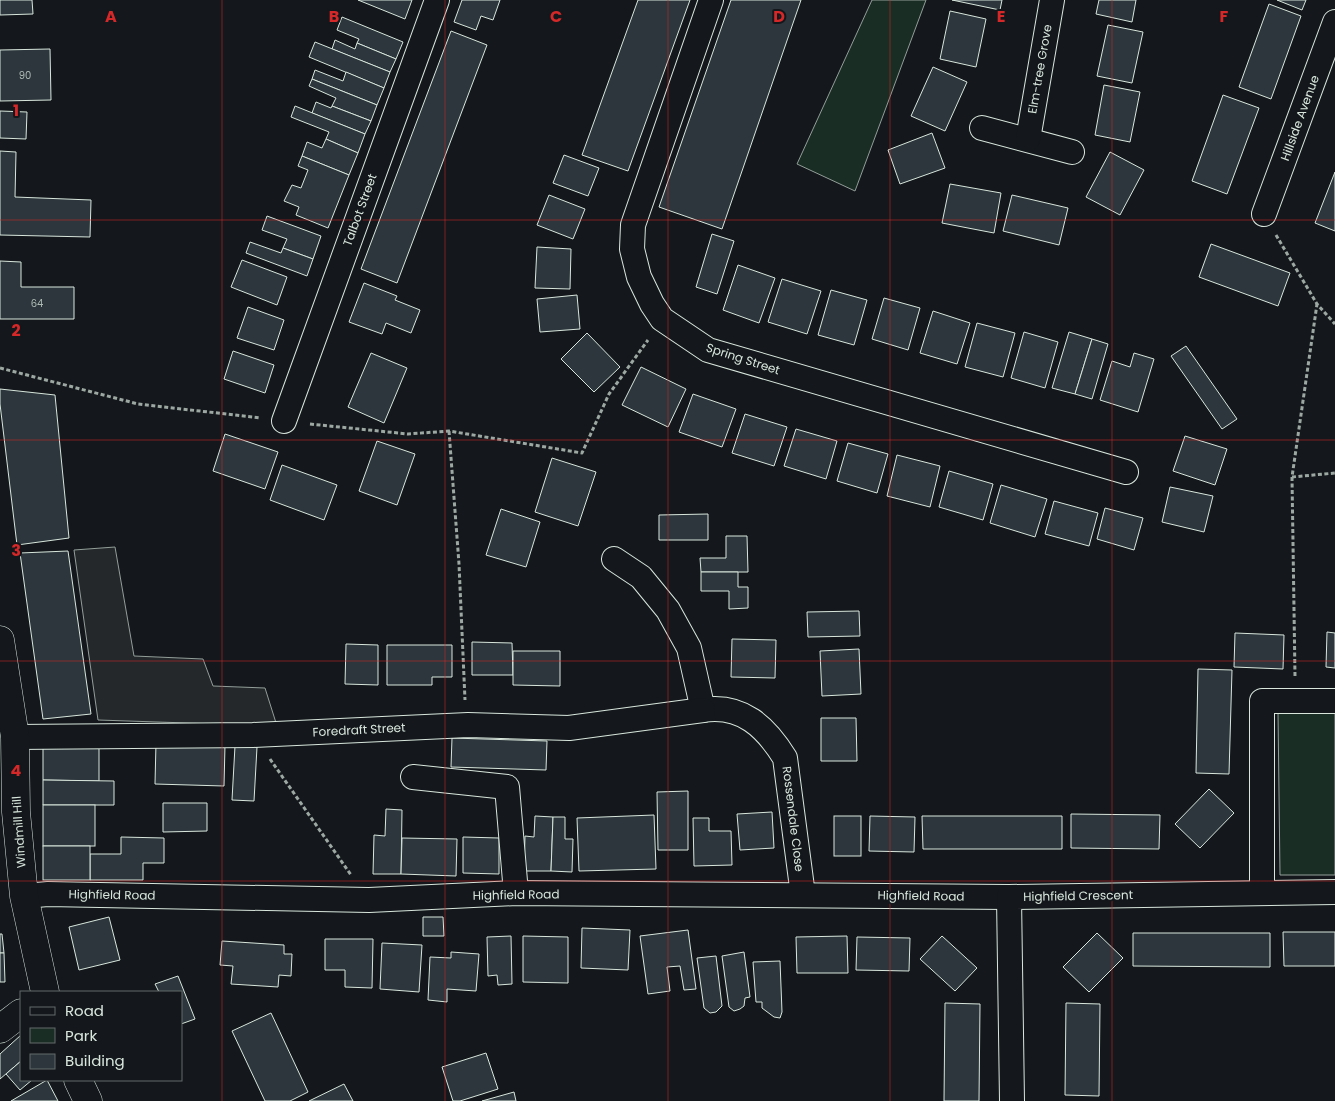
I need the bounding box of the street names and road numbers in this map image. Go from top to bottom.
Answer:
street label: Elm-tree Grove [1023,23,1056,115]
street label: Hillside Avenue [1276,73,1323,163]
street label: Talbot Street [339,171,381,248]
street label: Spring Street [704,339,782,378]
street label: Foredraft Street [312,719,406,740]
street label: Rossendale Close [779,765,808,873]
street label: Windmill Hill [8,795,29,869]
street label: Highfield Road [68,885,156,904]
street label: Highfield Road [472,885,560,904]
street label: Highfield Road [877,886,965,905]
street label: Highfield Crescent [1023,886,1133,905]

